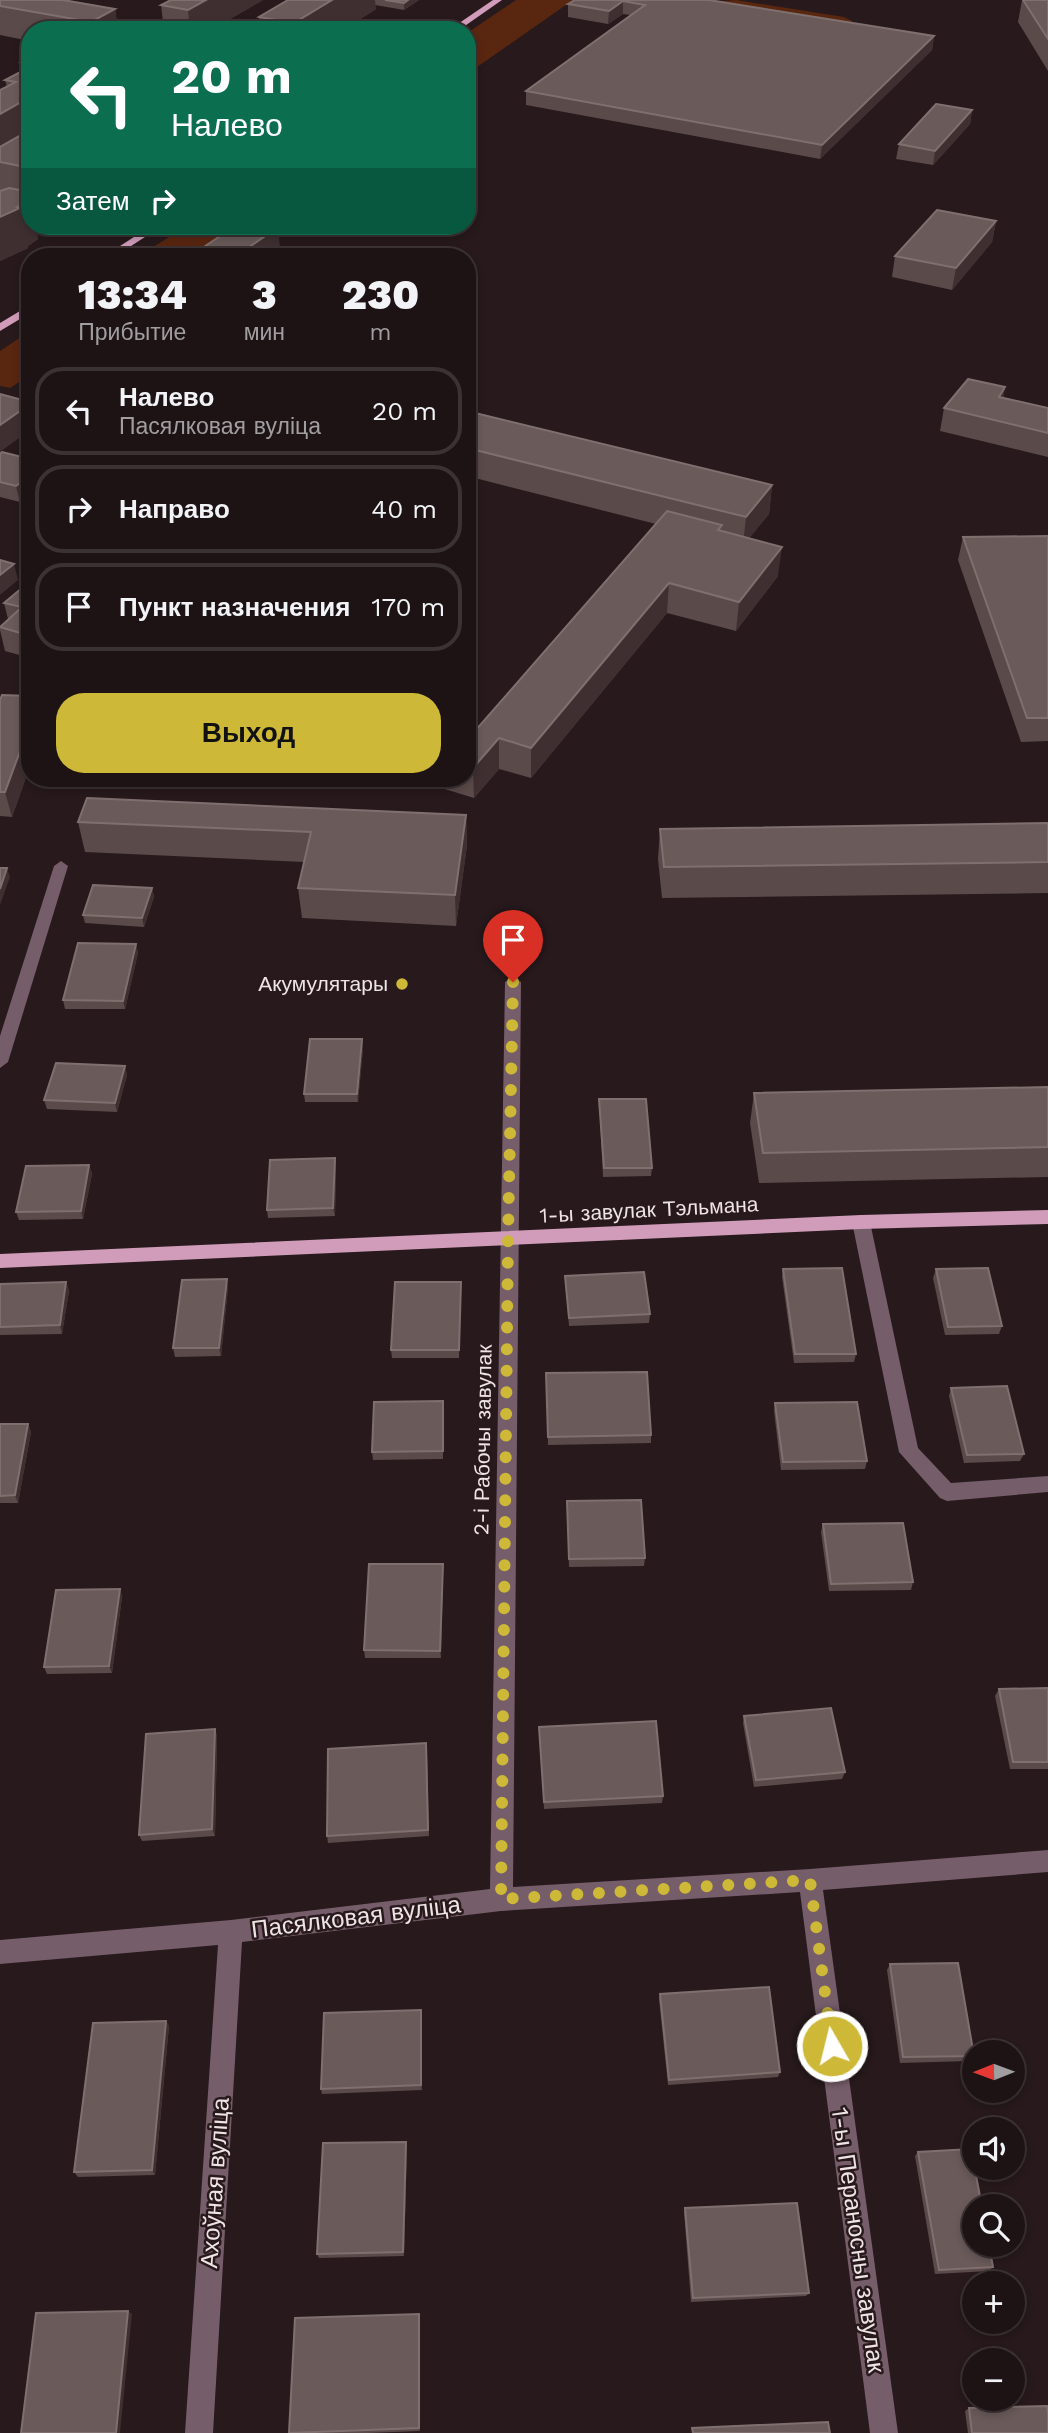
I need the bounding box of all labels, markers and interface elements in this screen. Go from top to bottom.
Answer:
text: 20 m [171,47,292,105]
icon: left [56,49,147,140]
text: Налево [171,106,283,144]
icon: right [144,182,182,220]
text: Затем [56,186,130,216]
text: 13:34 [78,270,187,319]
text: 3 [252,270,277,319]
text: 230 [342,270,419,319]
text: Прибытие [78,319,186,346]
text: мин [244,319,285,346]
text: m [370,319,391,346]
text: Налево [119,382,214,412]
icon: left [60,392,98,430]
text: 20 m [372,396,437,426]
text: Пасялковая вуліца [119,413,321,440]
icon: right [60,490,98,528]
text: Направо [119,494,230,524]
text: 40 m [371,494,437,524]
icon: arrive [60,588,98,626]
text: Пункт назначения [119,592,350,622]
text: 170 m [371,592,445,622]
button: Выход [56,693,441,773]
pin [483,910,543,982]
icon: arrive [494,921,532,959]
place label: Акумулятары [258,971,388,996]
marker: Акумулятары [394,976,410,992]
street label: 1-ы завулак Тэльмана [539,1191,759,1228]
street label: 2-і Рабочы завулак [468,1344,497,1536]
street label: Пасялковая вуліца [250,1890,463,1944]
position arrow [795,2009,869,2083]
north arrow [962,2040,1026,2104]
map controls [962,2040,1025,2411]
street label: Ахоўная вуліца [195,2096,235,2269]
street label: 1-ы Пераносны завулак [826,2106,891,2375]
button: sound [962,2117,1025,2180]
button: search [962,2194,1025,2257]
button: + [962,2271,1025,2334]
button: − [962,2348,1025,2411]

